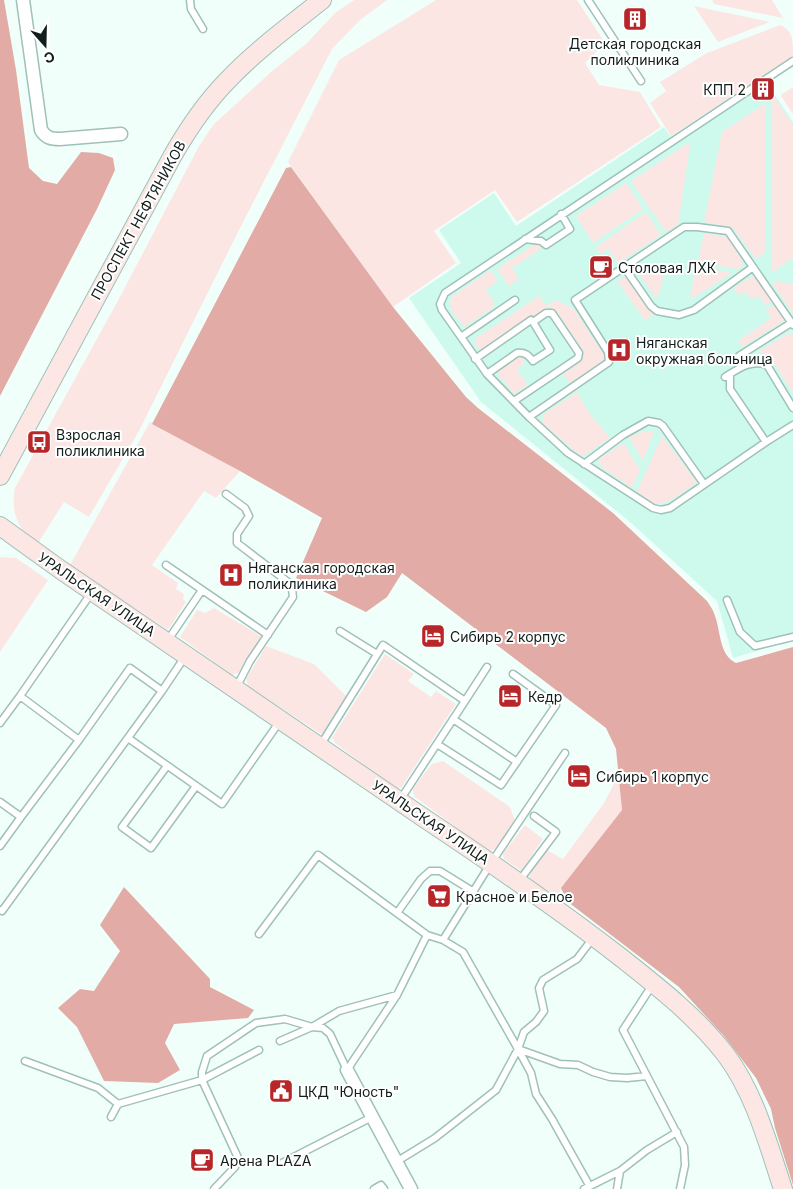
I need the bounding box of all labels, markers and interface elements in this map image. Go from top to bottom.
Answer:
building icon: Детская городская поликлиника [622,6,648,32]
north arrow [20,20,70,70]
place label: Детская городская поликлиника [569,35,701,68]
text: С [42,48,57,67]
building icon: КПП 2 [750,76,776,102]
place label: КПП 2 [703,81,746,98]
street label: ПРОСПЕКТ НЕФТЯНИКОВ [87,137,189,303]
cafe icon: Столовая ЛХК [588,254,614,280]
place label: Столовая ЛХК [618,259,717,276]
place label: Няганская окружная больница [636,334,773,367]
hospital icon: Няганская окружная больница [606,337,632,363]
place label: Взрослая поликлиника [56,426,145,459]
bus stop icon: Взрослая поликлиника [26,429,52,455]
street label: УРАЛЬСКАЯ УЛИЦА [35,548,159,640]
place label: Няганская городская поликлиника [248,559,395,592]
hospital icon: Няганская городская поликлиника [218,562,244,588]
hotel icon: Сибирь 2 корпус [420,623,446,649]
place label: Сибирь 2 корпус [450,628,566,645]
hotel icon: Кедр [497,683,523,709]
place label: Кедр [528,688,562,705]
hotel icon: Сибирь 1 корпус [566,763,592,789]
place label: Сибирь 1 корпус [596,768,709,785]
street label: УРАЛЬСКАЯ УЛИЦА [369,776,493,868]
supermarket icon: Красное и Белое [426,883,452,909]
place label: Красное и Белое [456,888,573,905]
public building icon: ЦКД "Юность" [268,1078,294,1104]
place label: ЦКД "Юность" [298,1083,399,1100]
cafe icon: Арена PLAZA [189,1147,215,1173]
place label: Арена PLAZA [220,1152,312,1169]

